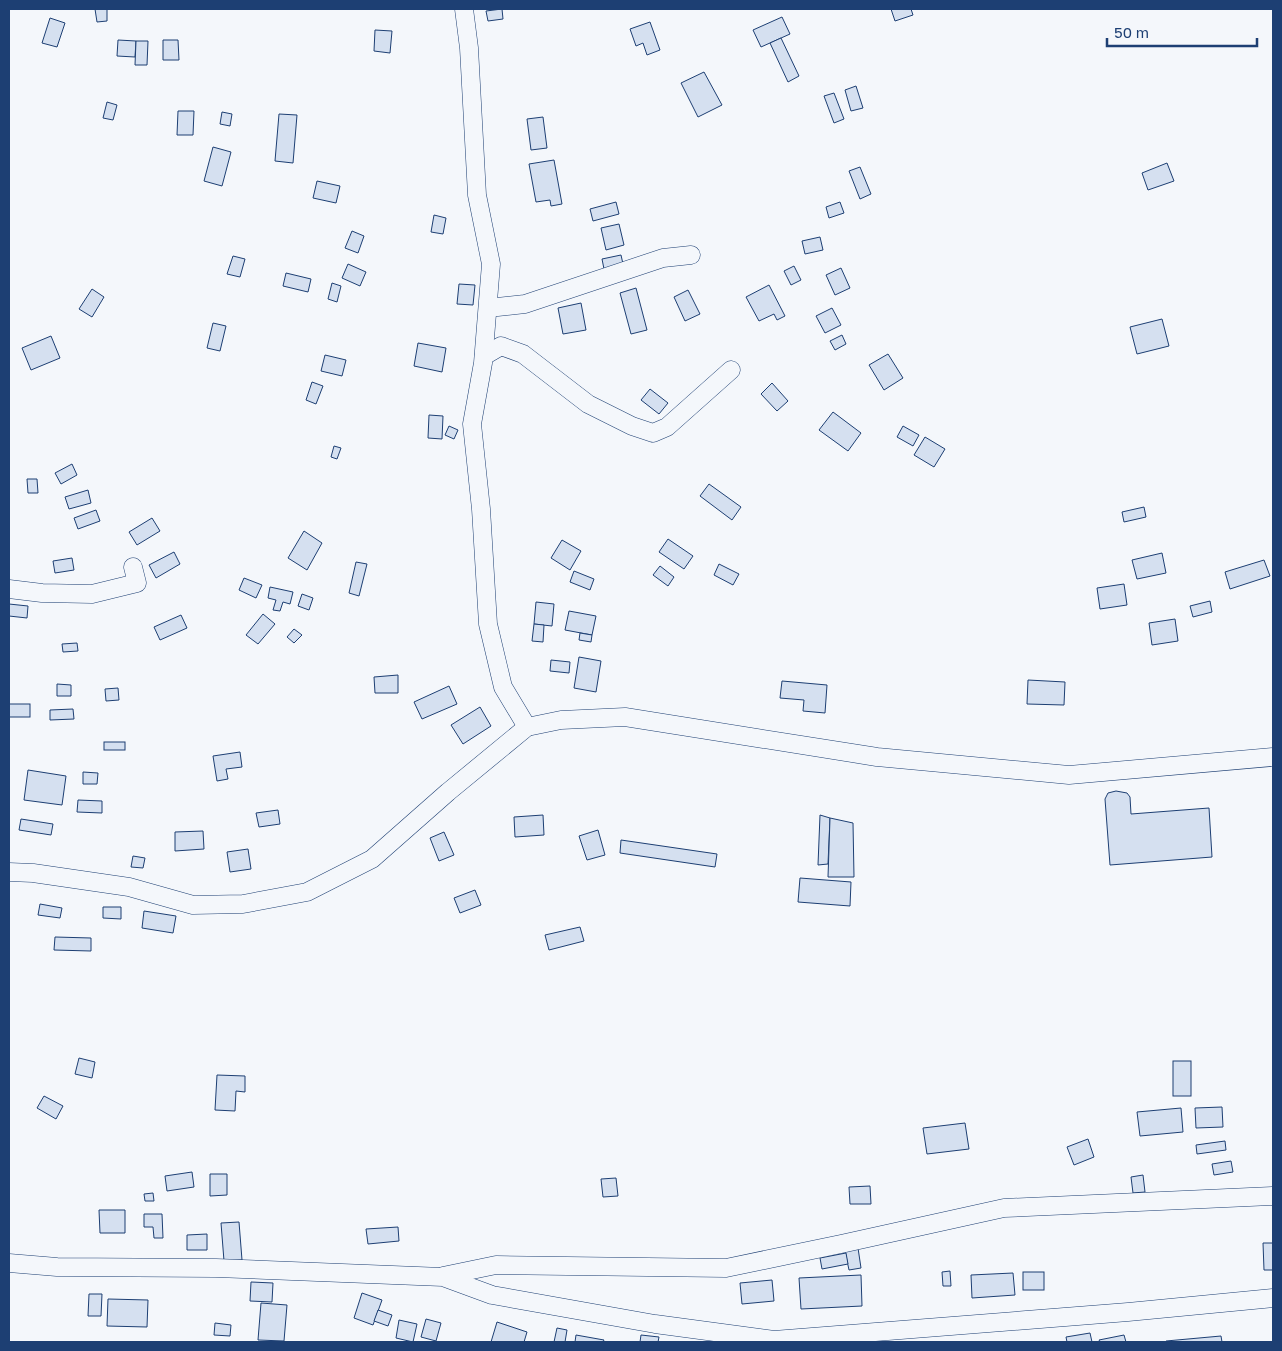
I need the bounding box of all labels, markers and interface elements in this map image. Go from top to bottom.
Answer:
scale bar [1107,15,1257,47]
text: 50 m [1114,23,1149,41]

